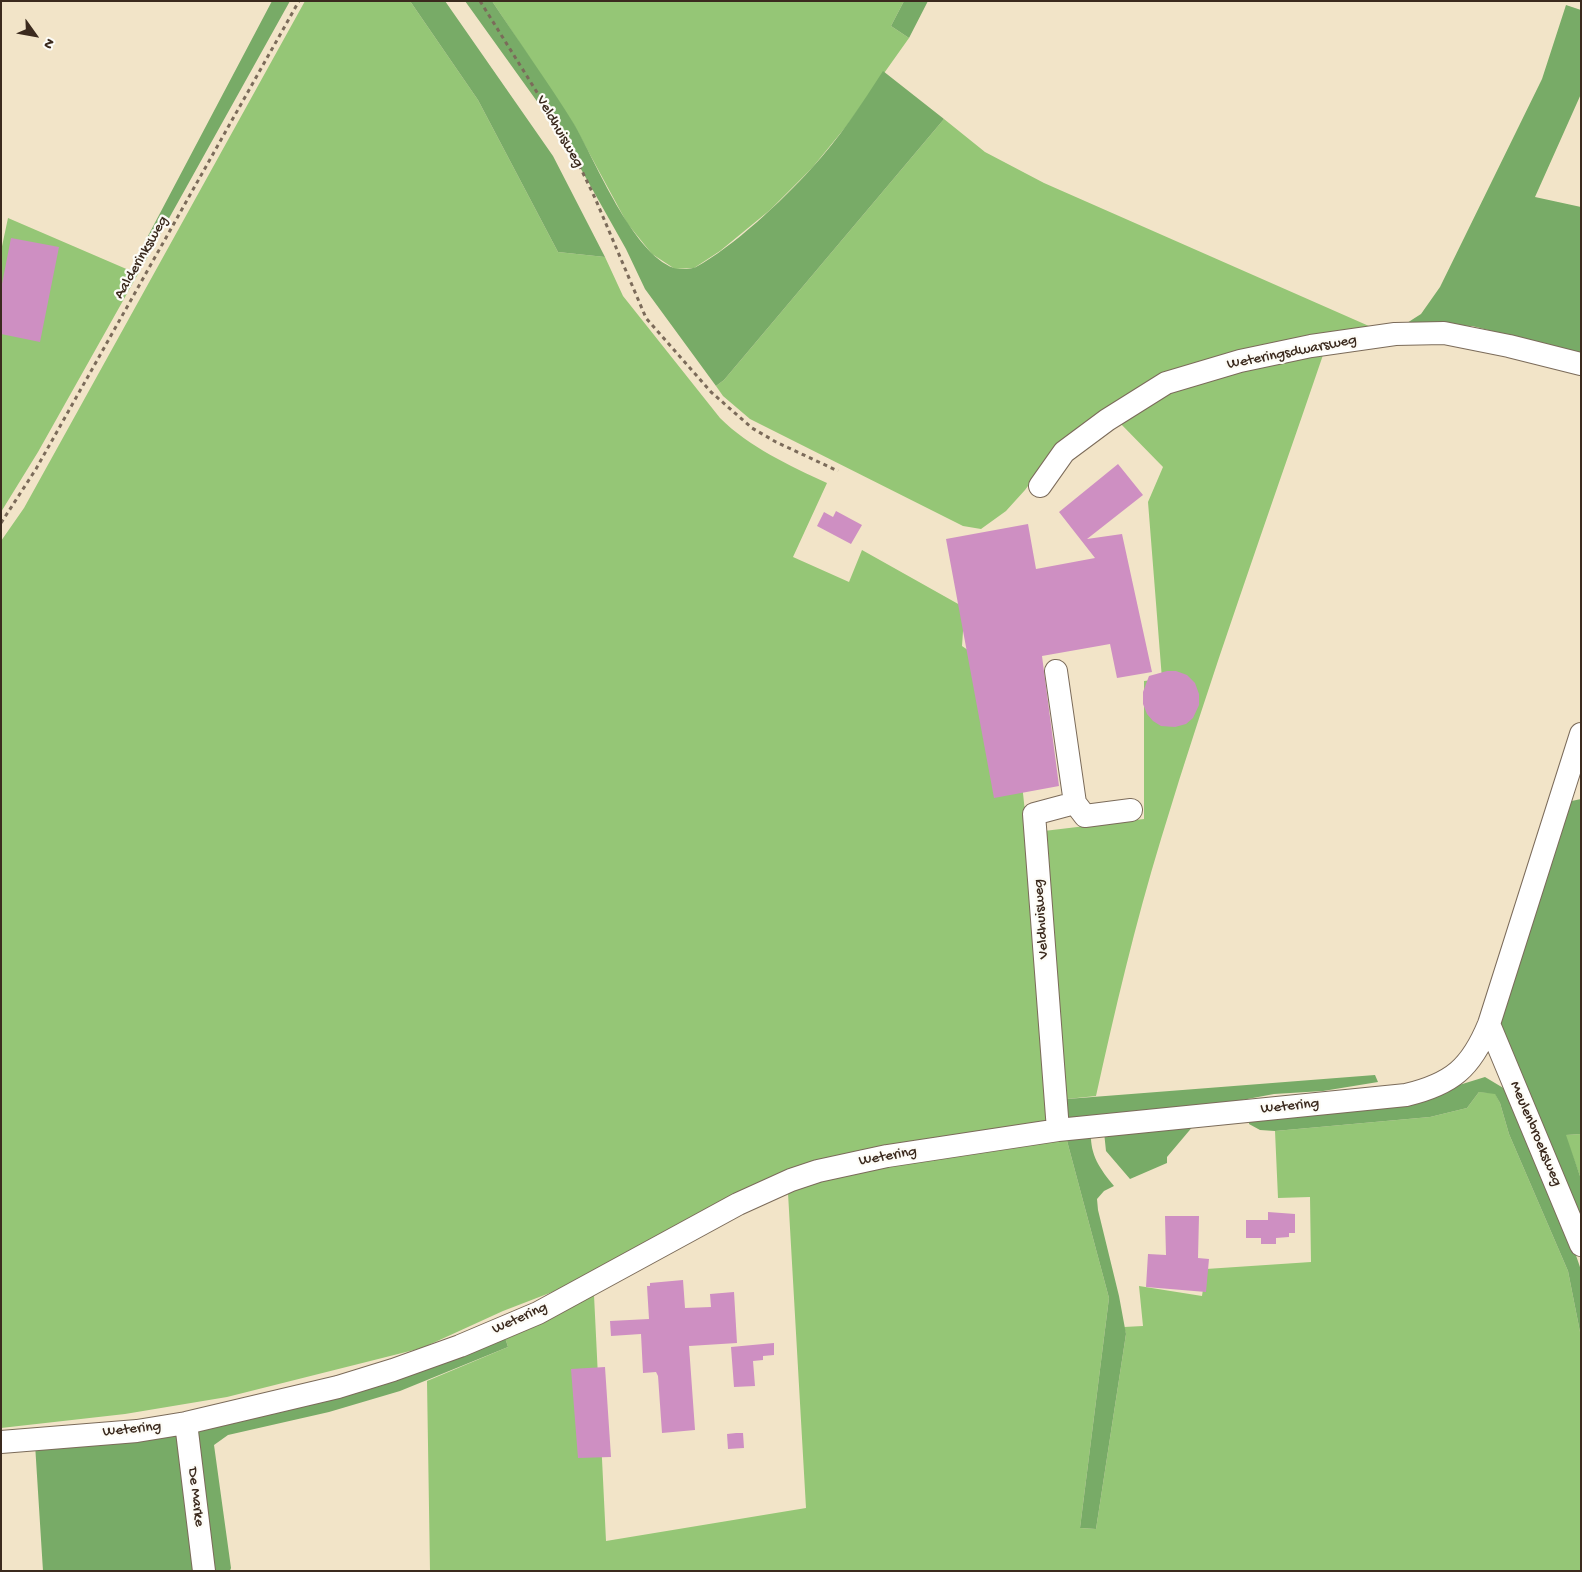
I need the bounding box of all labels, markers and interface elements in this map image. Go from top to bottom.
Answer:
north arrow [10,10,60,60]
text: N [39,35,58,52]
street label: Veldhuisweg [531,93,587,171]
street label: Aalderinksweg [111,213,173,303]
street label: Weteringsdwarsweg [1226,332,1358,374]
street label: Veldhuisweg [1030,878,1054,960]
street label: Meulenbroeksweg [1505,1079,1565,1189]
street label: Wetering [1260,1095,1320,1119]
street label: Wetering [858,1143,918,1171]
street label: Wetering [490,1299,550,1339]
street label: Wetering [102,1418,162,1442]
street label: De Marke [182,1466,208,1528]

